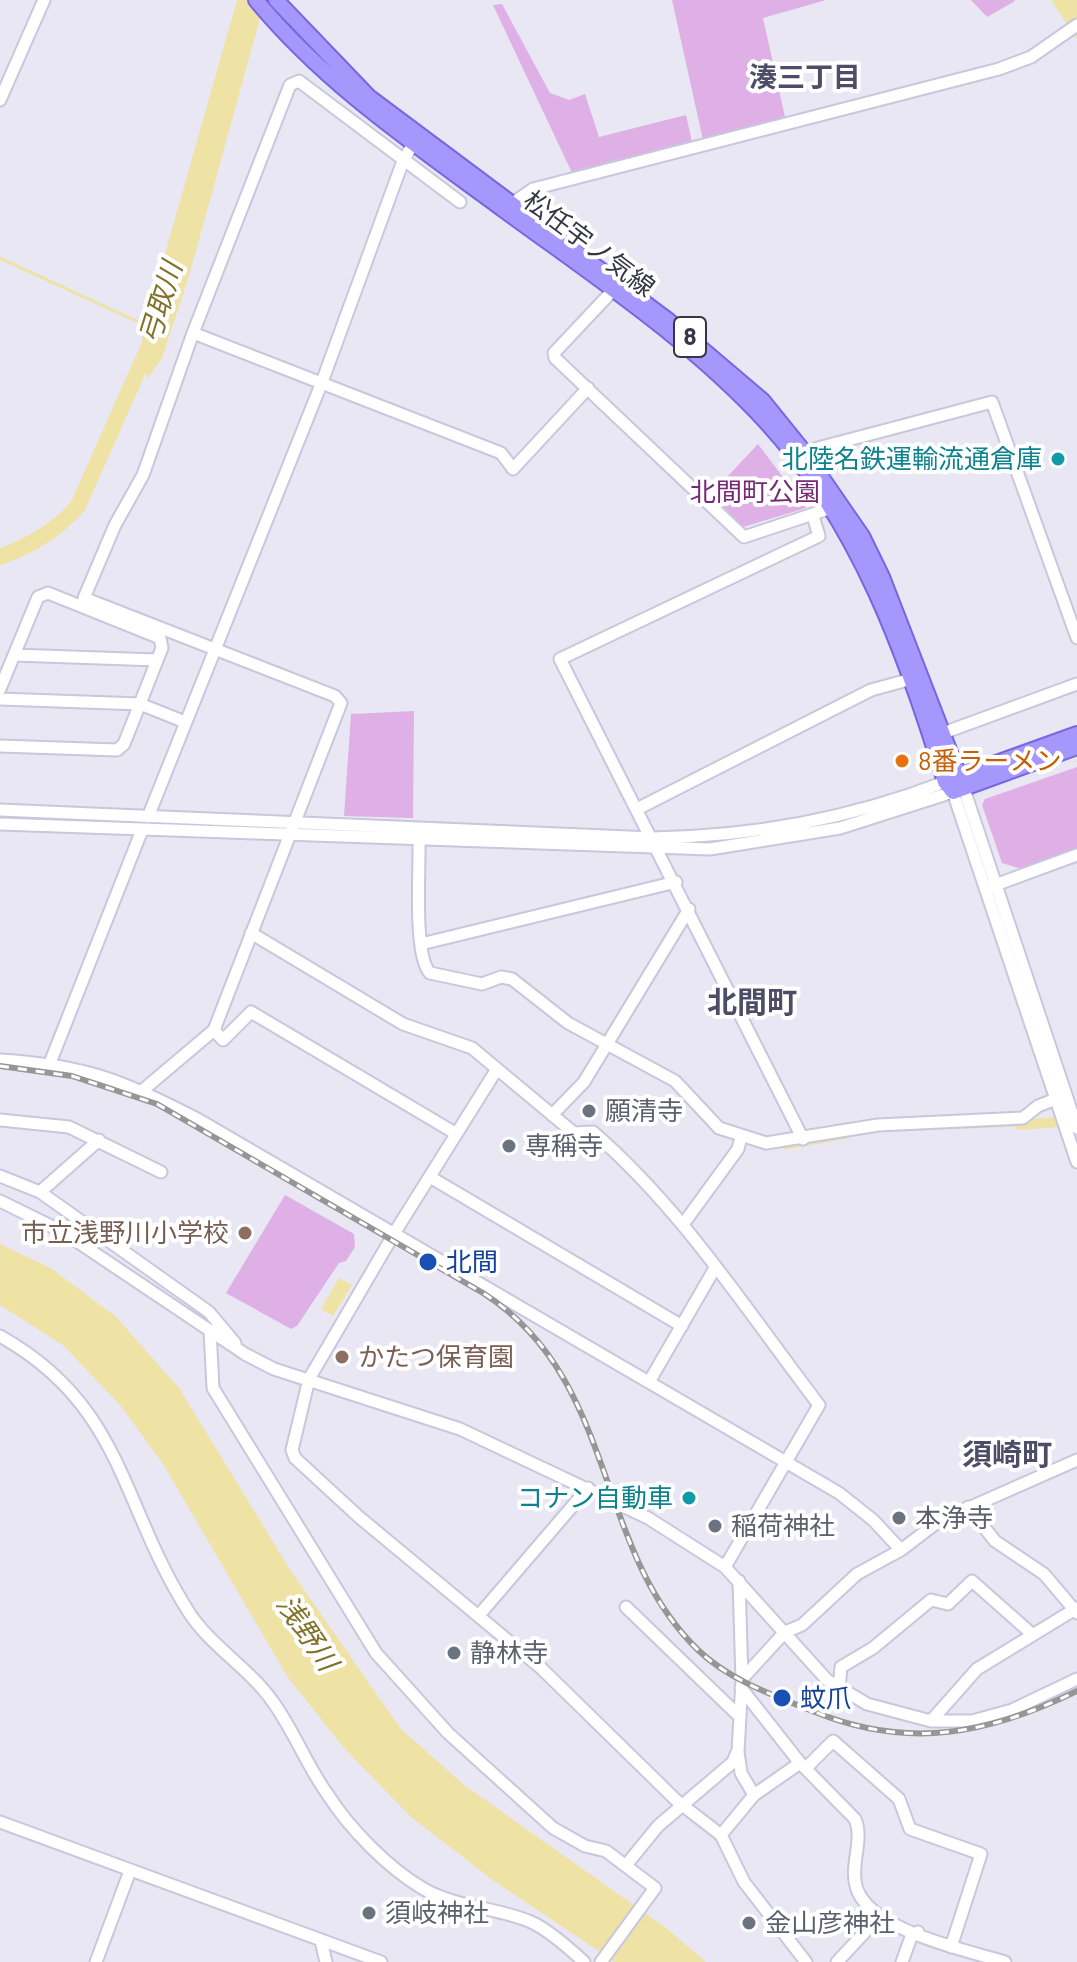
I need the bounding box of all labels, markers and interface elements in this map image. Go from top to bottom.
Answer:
district label: 湊三丁目 [749,61,861,95]
street label: 松任宇ノ気線 [517,185,661,303]
water label: 弓取川 [133,258,189,348]
road number: 8 [674,317,706,357]
place label: 北陸名鉄運輸流通倉庫 [782,443,1042,475]
marker: 北陸名鉄運輸流通倉庫 [1049,450,1067,468]
park label: 北間町公園 [690,476,820,508]
place label: 8番ラーメン [918,745,1062,777]
marker: 8番ラーメン [893,752,911,770]
district label: 北間町 [707,985,797,1021]
place label: 願清寺 [605,1095,683,1127]
marker: 願清寺 [580,1102,598,1120]
place label: 専稱寺 [525,1130,603,1162]
marker: 専稱寺 [500,1137,518,1155]
place label: 市立浅野川小学校 [21,1217,229,1249]
marker: 市立浅野川小学校 [236,1224,254,1242]
place label: 北間 [446,1246,498,1278]
marker: 北間 [417,1251,439,1273]
place label: かたつ保育園 [358,1341,514,1373]
marker: かたつ保育園 [333,1348,351,1366]
district label: 須崎町 [962,1437,1052,1473]
place label: コナン自動車 [517,1482,673,1514]
marker: コナン自動車 [680,1489,698,1507]
place label: 本浄寺 [915,1502,993,1534]
marker: 本浄寺 [890,1509,908,1527]
place label: 稲荷神社 [731,1510,835,1542]
marker: 稲荷神社 [706,1517,724,1535]
water label: 浅野川 [270,1589,344,1677]
place label: 静林寺 [470,1637,548,1669]
marker: 静林寺 [445,1644,463,1662]
place label: 蚊爪 [800,1682,852,1714]
marker: 蚊爪 [771,1687,793,1709]
place label: 須岐神社 [385,1897,489,1929]
marker: 須岐神社 [360,1904,378,1922]
place label: 金山彦神社 [765,1907,895,1939]
marker: 金山彦神社 [740,1914,758,1932]

